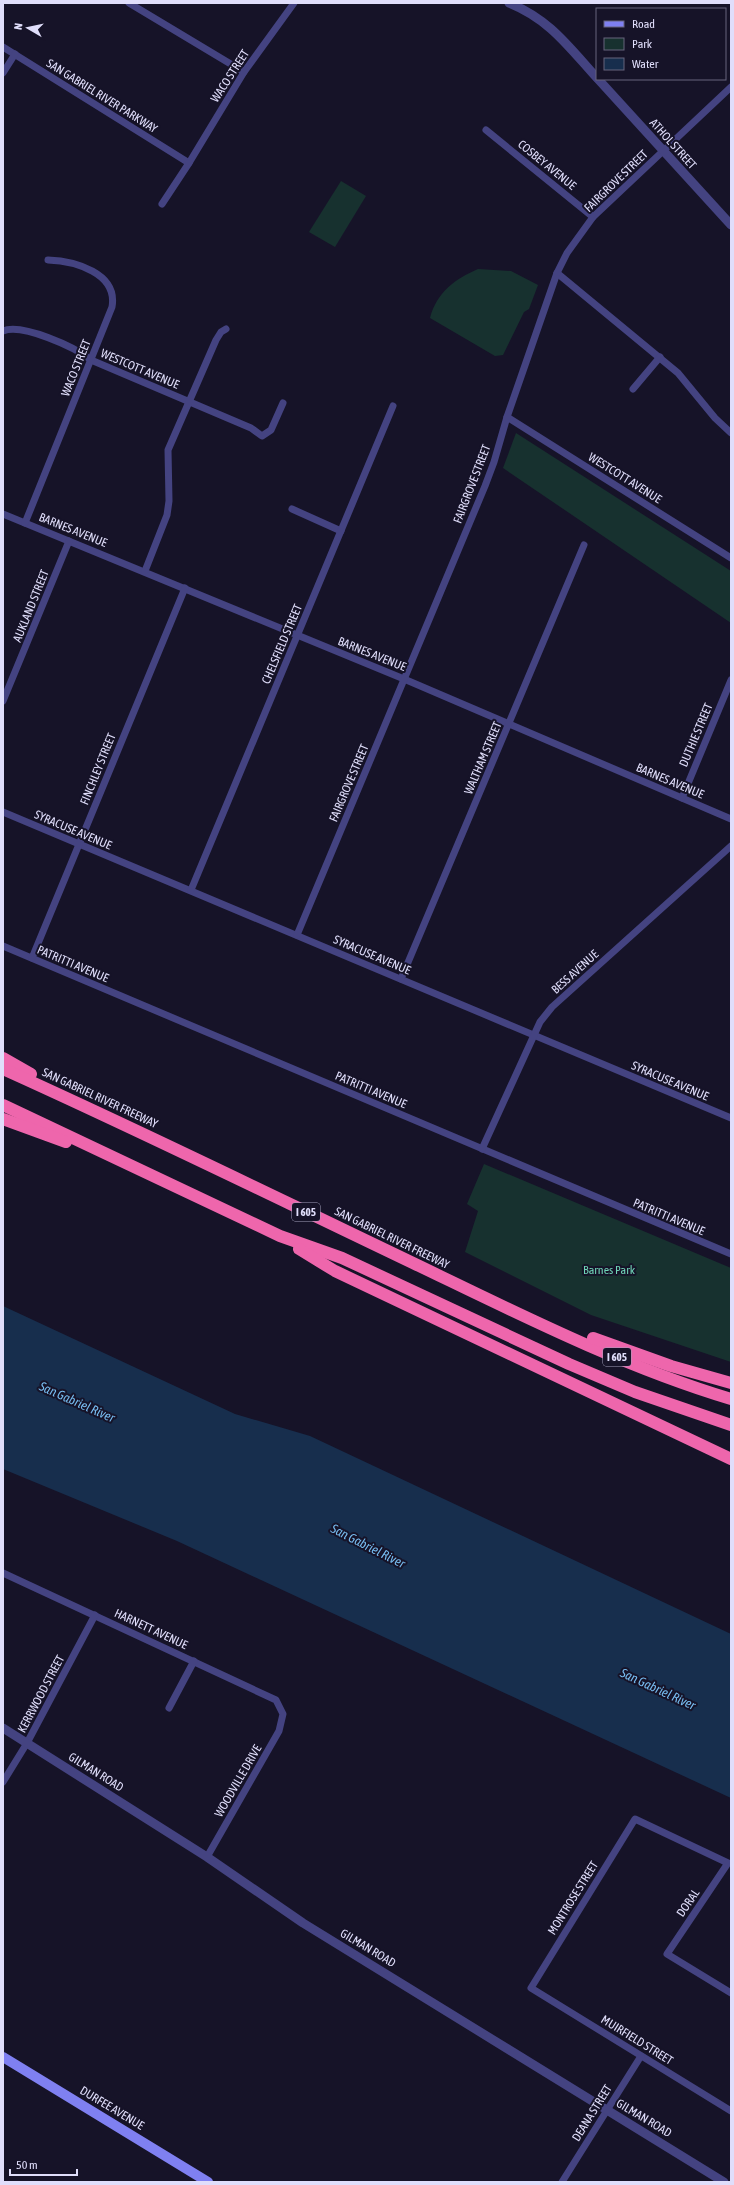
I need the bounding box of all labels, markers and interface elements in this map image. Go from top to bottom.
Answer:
north arrow [8,8,48,48]
legend [596,8,726,80]
text: Road [632,17,655,31]
text: N [12,22,25,31]
text: Park [632,37,653,51]
street label: WACO STREET [208,46,253,105]
street label: SAN GABRIEL RIVER PARKWAY [44,56,161,136]
text: Water [632,57,659,71]
street label: ATHOL STREET [647,116,700,173]
street label: COSBEY AVENUE [515,137,579,193]
street label: FAIRGROVE STREET [581,147,651,215]
street label: WACO STREET [58,337,94,398]
street label: WESTCOTT AVENUE [99,346,181,392]
street label: FAIRGROVE STREET [451,442,494,525]
street label: WESTCOTT AVENUE [586,450,664,506]
street label: BARNES AVENUE [37,510,109,550]
street label: AUKLAND STREET [10,567,52,644]
street label: CHELSFIELD STREET [259,601,305,686]
street label: BARNES AVENUE [336,634,408,674]
street label: DUTHIE STREET [676,700,716,769]
street label: WALTHAM STREET [461,719,505,796]
street label: FINCHLEY STREET [77,731,119,807]
street label: FAIRGROVE STREET [326,741,372,824]
street label: BARNES AVENUE [634,760,706,802]
street label: SYRACUSE AVENUE [32,807,114,853]
street label: SYRACUSE AVENUE [331,932,413,978]
street label: PATRITTI AVENUE [35,943,111,985]
street label: BESS AVENUE [549,947,601,997]
street label: SYRACUSE AVENUE [629,1058,711,1104]
street label: SAN GABRIEL RIVER FREEWAY [40,1065,161,1131]
street label: PATRITTI AVENUE [333,1069,409,1111]
street label: PATRITTI AVENUE [631,1196,707,1238]
road number: I 605 [292,1203,320,1221]
street label: SAN GABRIEL RIVER FREEWAY [332,1204,452,1272]
park label: Barnes Park [583,1263,636,1277]
road number: I 605 [603,1348,631,1366]
water label: San Gabriel River [36,1378,118,1426]
water label: San Gabriel River [328,1520,409,1572]
street label: HARNETT AVENUE [112,1606,190,1652]
street label: KERRWOOD STREET [15,1652,68,1735]
water label: San Gabriel River [617,1665,699,1713]
street label: WOODVILLE DRIVE [212,1742,264,1820]
street label: GILMAN ROAD [66,1750,126,1795]
street label: MONTROSE STREET [545,1858,602,1937]
street label: DORAL [674,1886,702,1919]
street label: GILMAN ROAD [338,1926,398,1970]
street label: MUIRFIELD STREET [599,2012,676,2068]
street label: DEANA STREET [569,2081,615,2144]
street label: DURFEE AVENUE [77,2083,147,2133]
street label: GILMAN ROAD [614,2096,674,2140]
scale bar [10,2151,77,2177]
text: 50 m [16,2158,38,2172]

